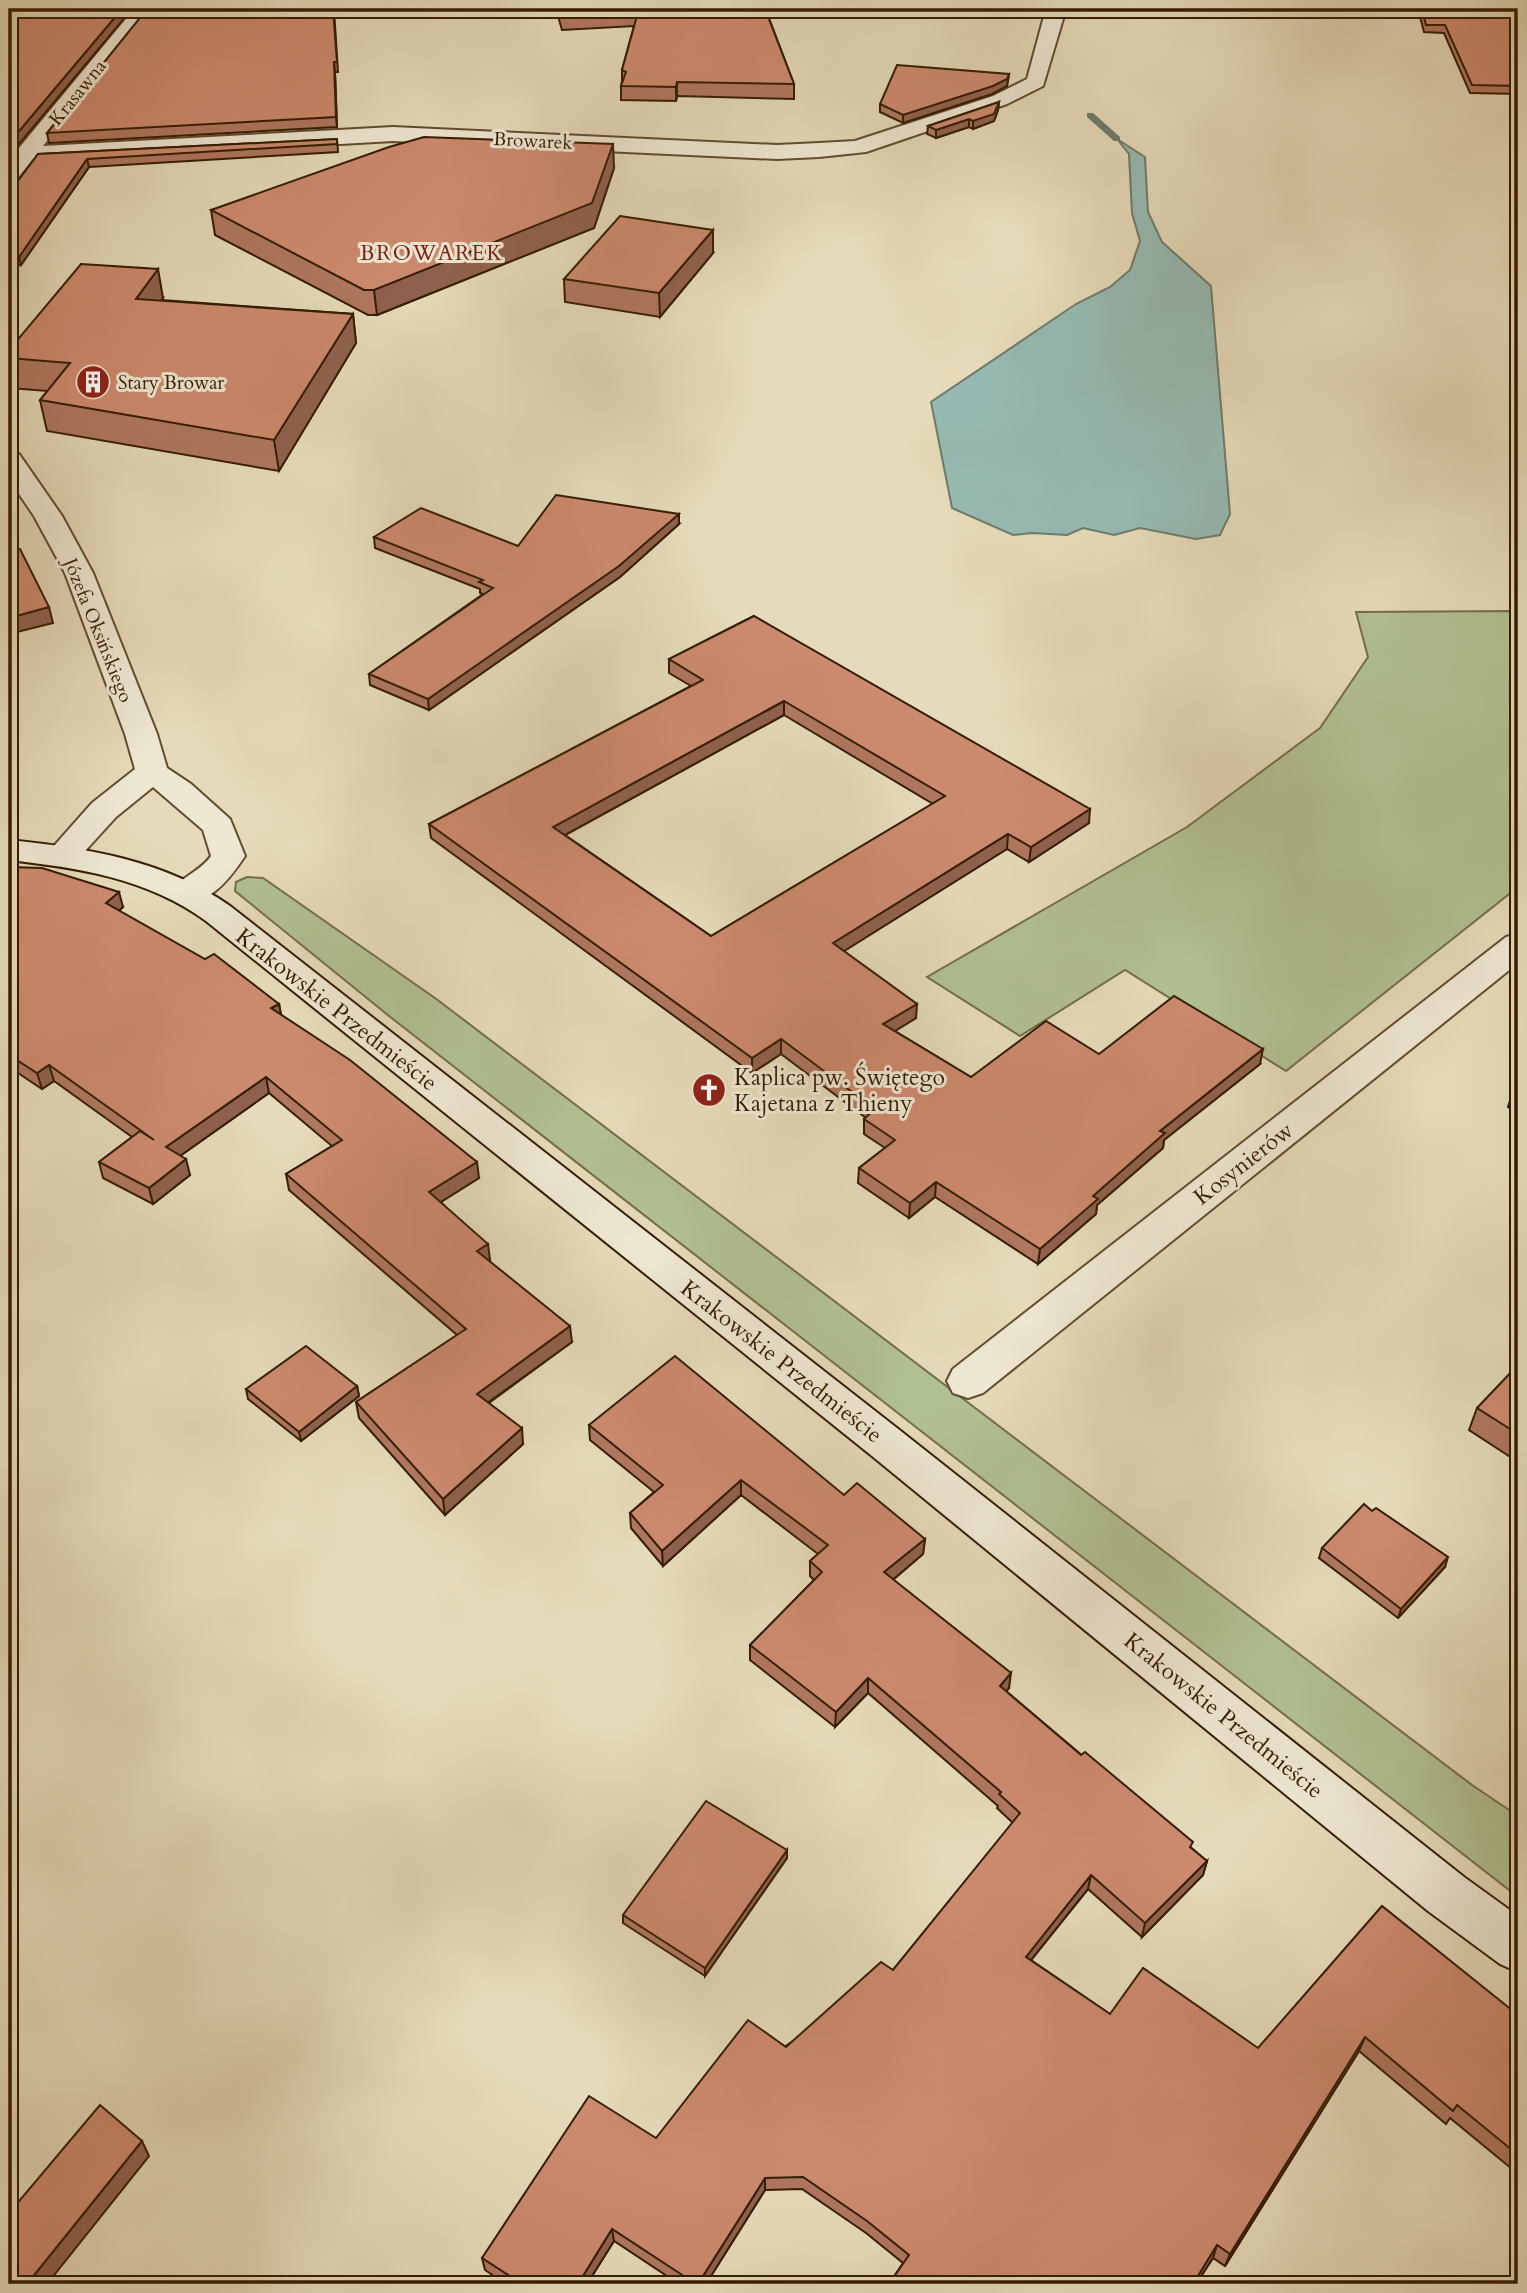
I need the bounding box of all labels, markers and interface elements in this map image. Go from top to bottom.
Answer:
street label: Krasawna [43,54,112,131]
street label: Browarek [493,126,574,156]
district label: BROWAREK [360,239,504,268]
building icon: Stary Browar [74,363,112,401]
place label: Stary Browar [118,370,224,396]
street label: Józefa Oksińskiego [56,552,139,706]
street label: Krakowskie Przedmieście [229,921,444,1098]
place label: Kaplica pw. Świętego Kajetana z Thieny [734,1061,945,1119]
church icon: Kaplica pw. Świętego Kajetana z Thieny [690,1071,728,1109]
street label: Kosynierów [1187,1114,1300,1212]
street label: Krakowskie Przedmieście [674,1273,889,1450]
street label: Krakowskie Przedmieście [1118,1625,1330,1806]

